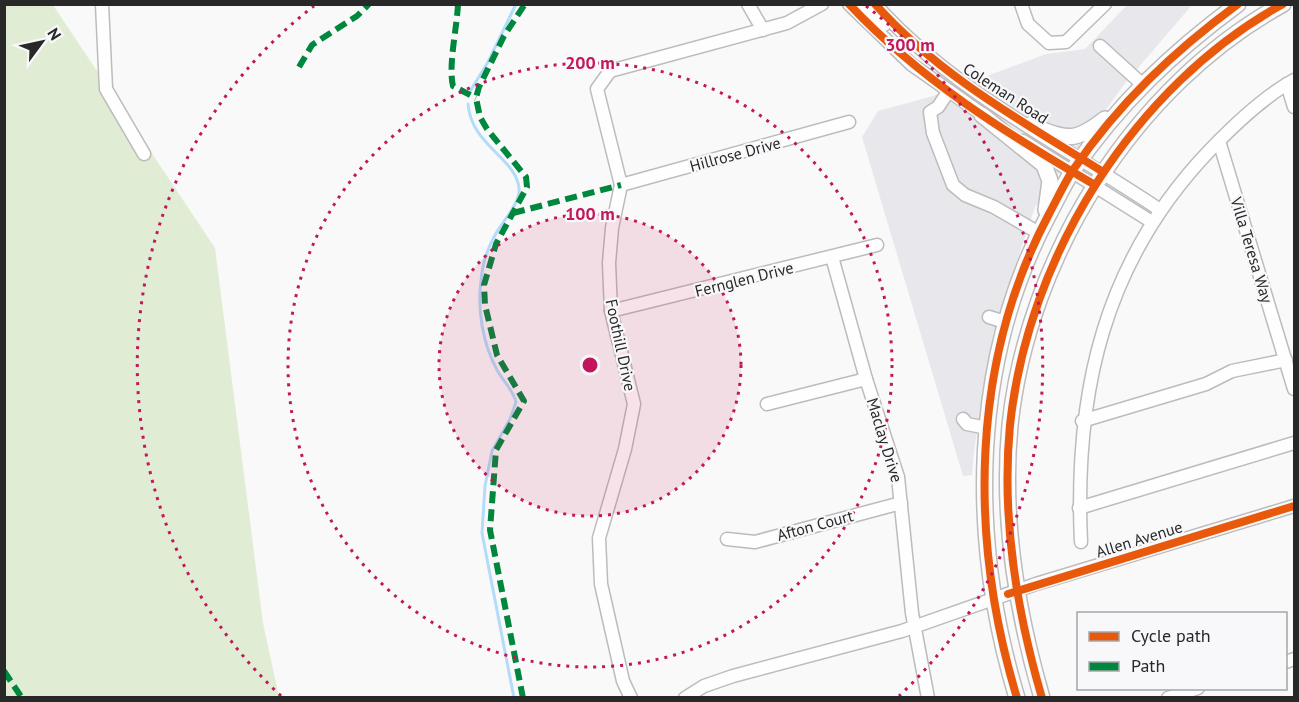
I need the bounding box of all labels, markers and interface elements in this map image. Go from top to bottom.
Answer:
north arrow [12,12,72,72]
text: N [43,24,66,44]
text: 300 m [885,33,935,56]
text: 200 m [565,51,615,74]
street label: Coleman Road [960,58,1052,128]
street label: Hillrose Drive [687,132,783,176]
street label: Villa Teresa Way [1226,194,1278,306]
text: 100 m [565,202,615,225]
street label: Fernglen Drive [693,257,795,301]
street label: Foothill Drive [602,297,640,393]
centre of rings [580,355,600,375]
street label: Maclay Drive [863,395,907,485]
street label: Afton Court [775,505,856,545]
street label: Allen Avenue [1093,516,1185,562]
legend [1077,612,1287,690]
text: Cycle path [1131,624,1211,647]
text: Path [1131,654,1165,677]

